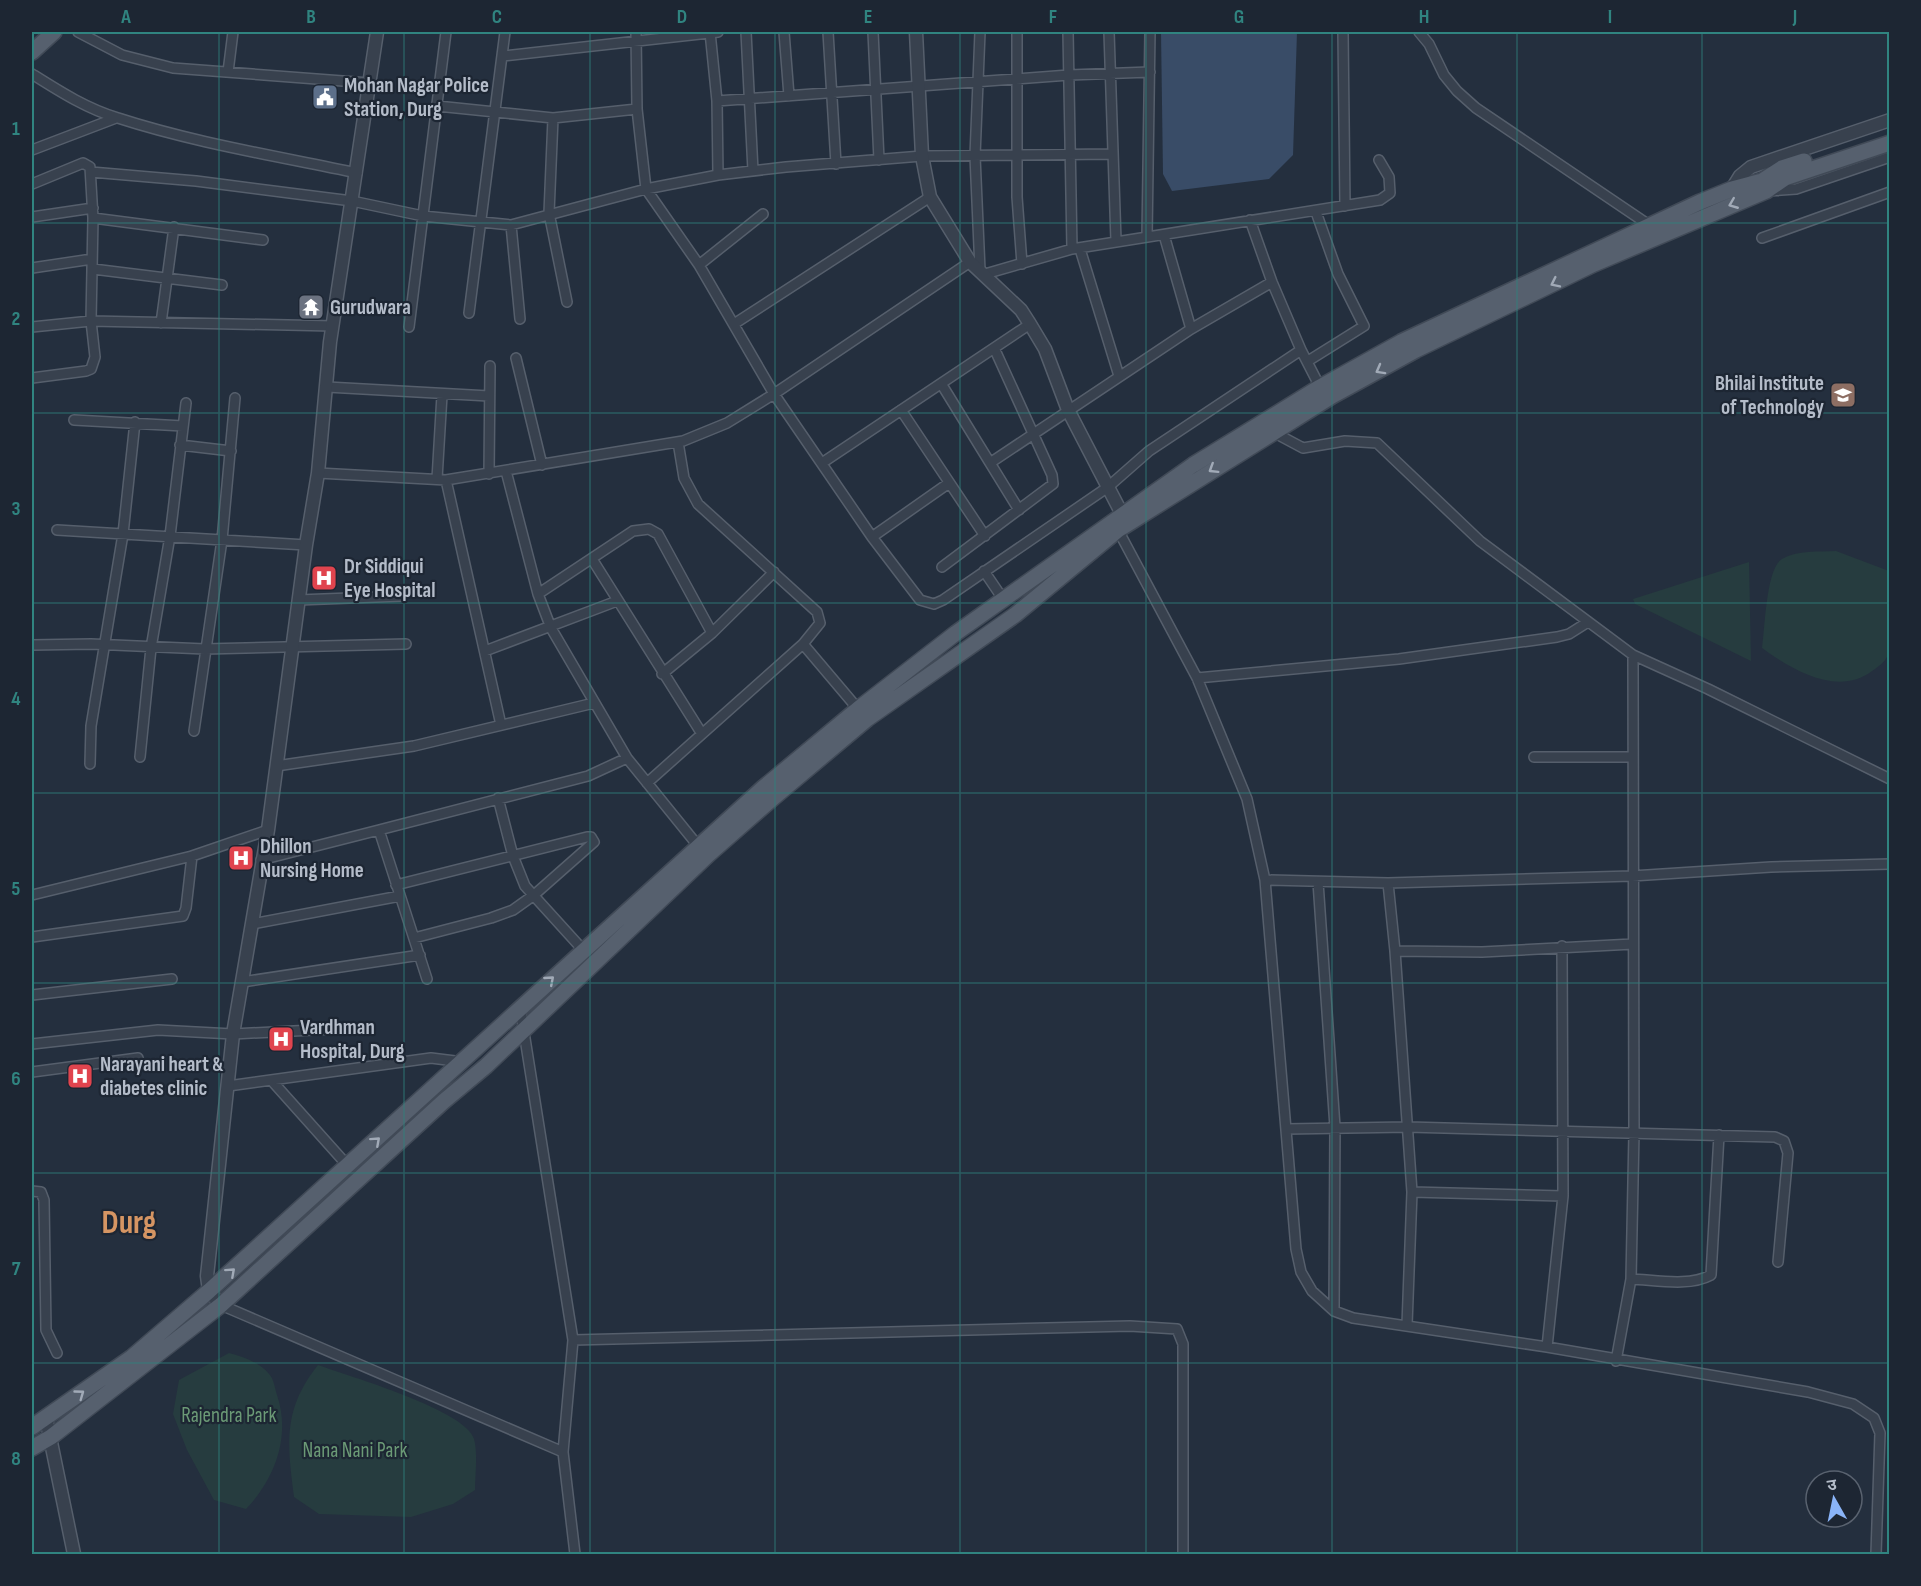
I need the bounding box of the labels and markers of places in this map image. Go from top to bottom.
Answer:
place label: Mohan Nagar Police Station, Durg [344,73,489,122]
public building icon: Mohan Nagar Police Station, Durg [310,82,340,112]
temple icon: Gurudwara [296,292,326,322]
place label: Gurudwara [330,295,411,320]
place label: Bhilai Institute of Technology [1715,371,1824,420]
school or university icon: Bhilai Institute of Technology [1828,380,1858,410]
place label: Dr Siddiqui Eye Hospital [344,554,435,603]
hospital icon: Dr Siddiqui Eye Hospital [309,563,339,593]
place label: Dhillon Nursing Home [260,834,364,883]
hospital icon: Dhillon Nursing Home [226,843,256,873]
place label: Vardhman Hospital, Durg [300,1015,405,1064]
hospital icon: Vardhman Hospital, Durg [266,1024,296,1054]
place label: Narayani heart & diabetes clinic [100,1052,223,1101]
hospital icon: Narayani heart & diabetes clinic [65,1061,95,1091]

